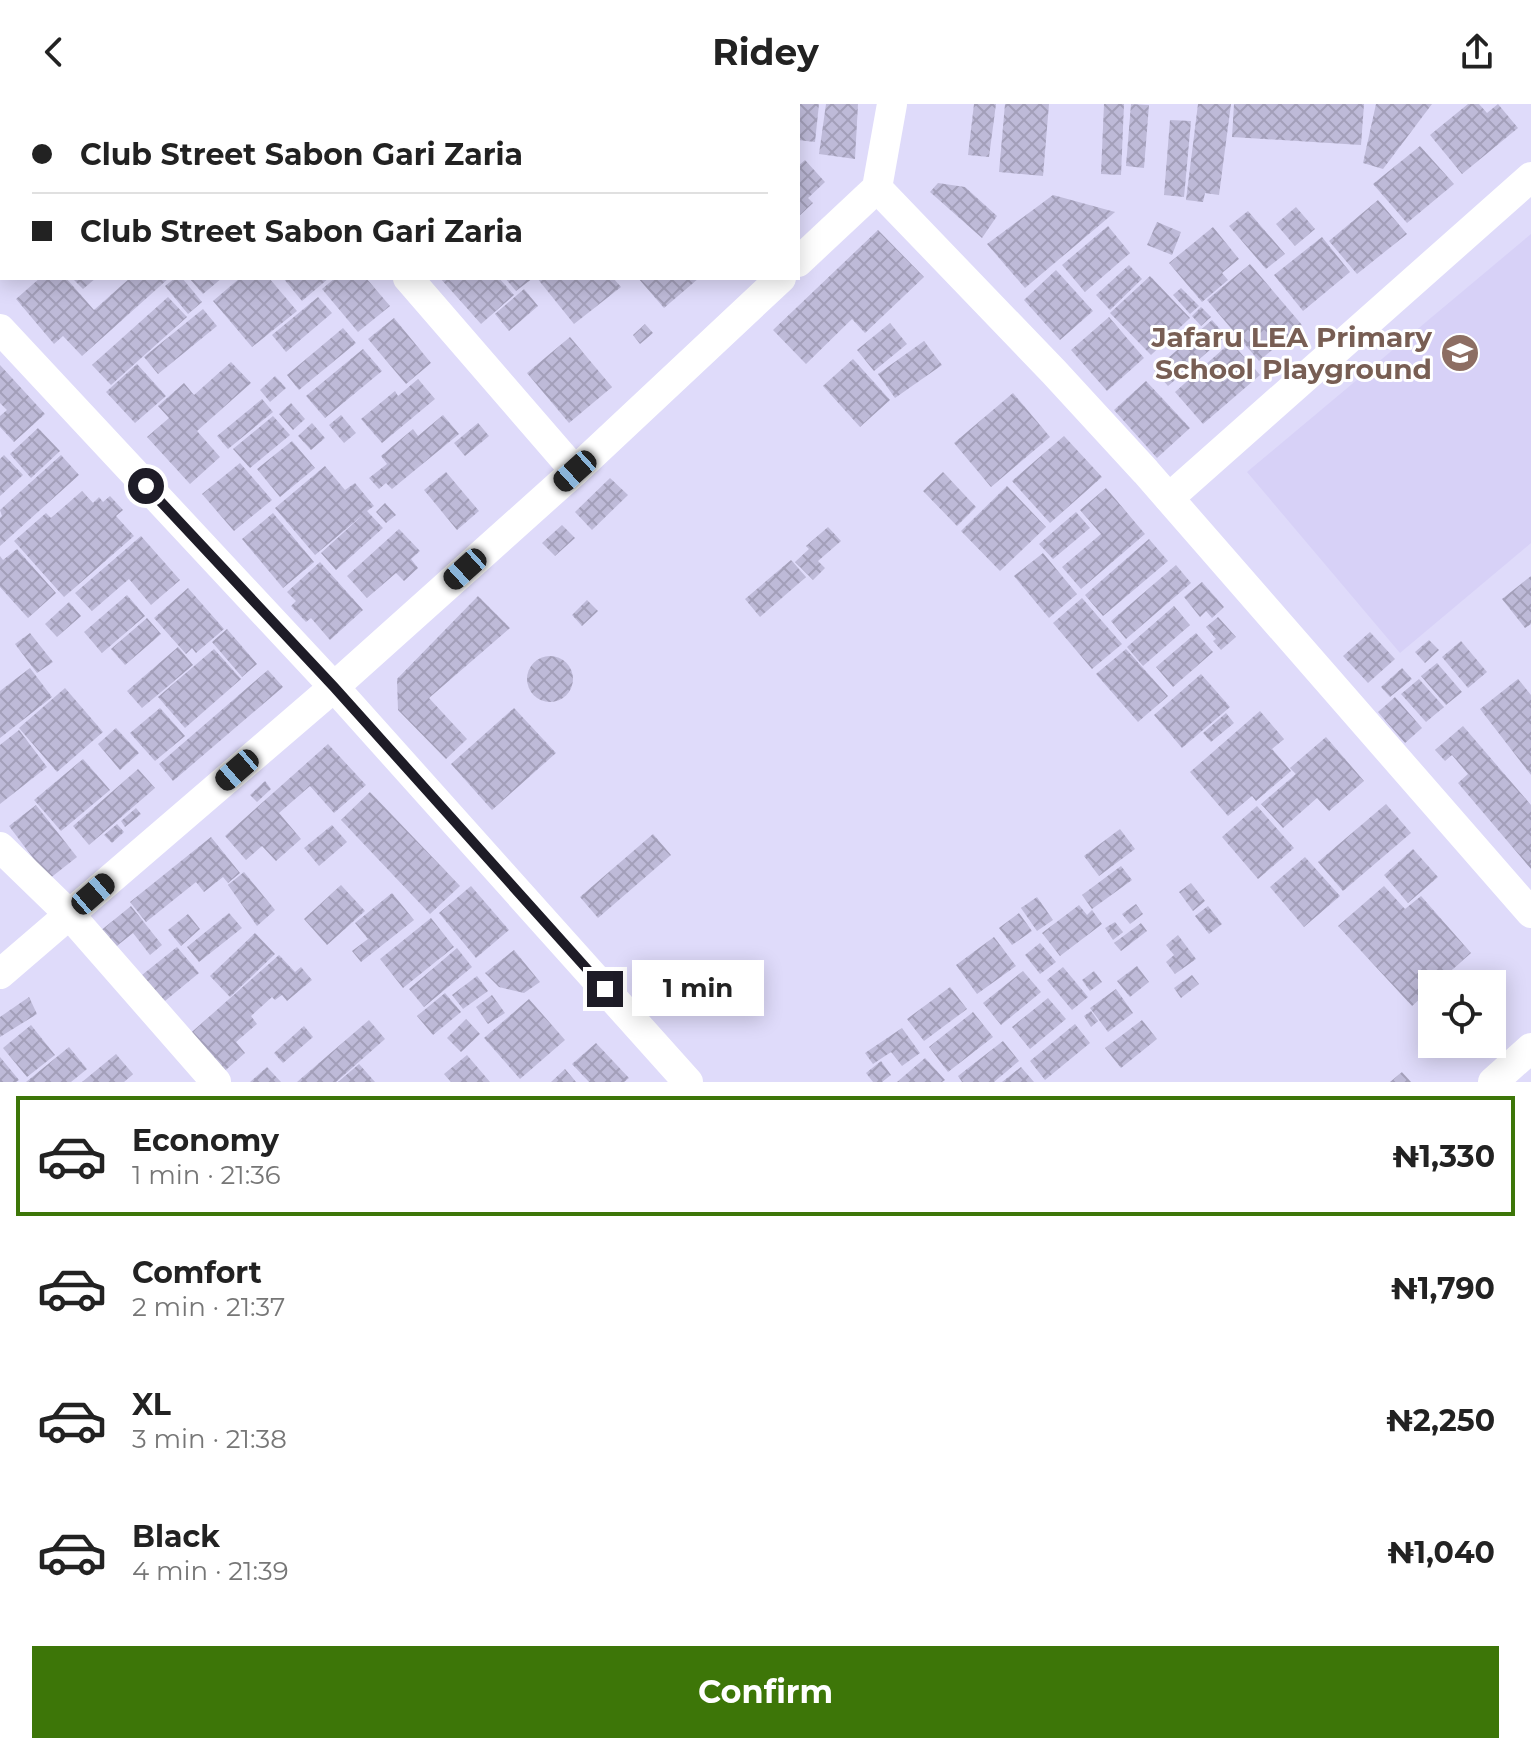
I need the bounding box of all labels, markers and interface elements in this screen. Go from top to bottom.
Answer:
icon: back [32,30,76,74]
text: Ridey [712,30,819,74]
icon: share [1455,30,1499,74]
text: Club Street Sabon Gari Zaria [80,136,523,173]
text: Club Street Sabon Gari Zaria [80,213,523,250]
place label: Jafaru LEA Primary School Playground [1150,320,1432,386]
school or university icon: Jafaru LEA Primary School Playground [1439,332,1481,374]
car [549,446,601,496]
route start [128,468,164,504]
car [439,544,491,594]
car [211,745,263,795]
car [67,869,119,919]
callout: 1 min [633,961,765,1017]
map controls [1418,970,1506,1058]
button: locate [1418,970,1506,1058]
route end [587,971,623,1007]
text: 1 min [663,972,733,1004]
icon: car [36,1120,108,1192]
text: Economy [132,1122,279,1159]
text: ₦1,330 [1392,1138,1495,1175]
text: 1 min · 21:36 [132,1159,281,1191]
icon: car [36,1252,108,1324]
text: Comfort [132,1254,262,1291]
text: ₦1,790 [1391,1270,1495,1307]
text: 2 min · 21:37 [132,1291,285,1323]
icon: car [36,1384,108,1456]
text: XL [132,1386,171,1423]
text: ₦2,250 [1386,1402,1495,1439]
text: 3 min · 21:38 [132,1423,287,1455]
icon: car [36,1516,108,1588]
text: Black [132,1518,220,1555]
text: ₦1,040 [1387,1534,1495,1571]
text: 4 min · 21:39 [132,1555,289,1587]
button: Confirm [32,1646,1499,1738]

